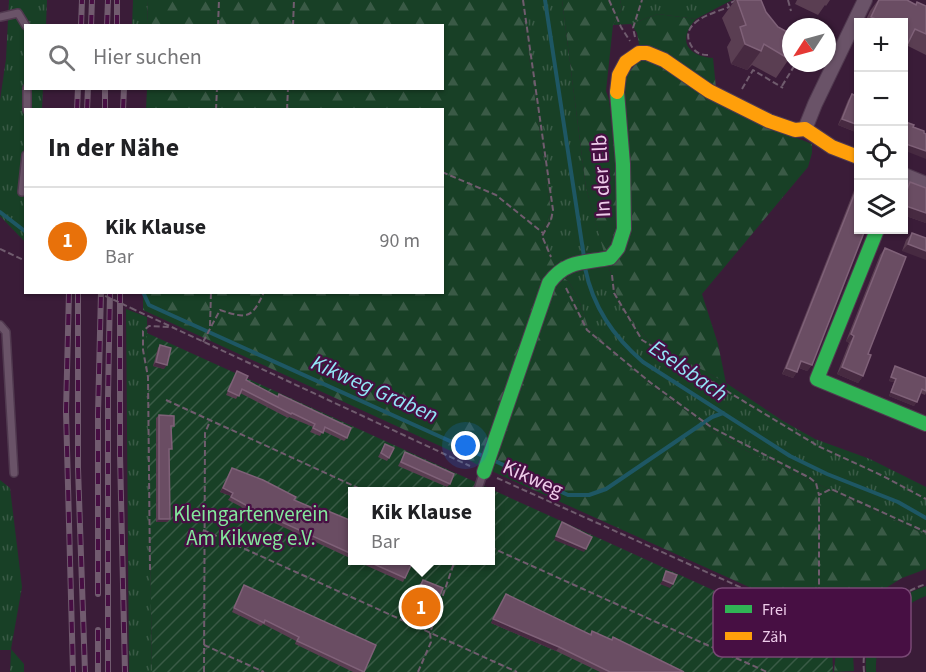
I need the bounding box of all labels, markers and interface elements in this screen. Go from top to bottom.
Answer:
north arrow [782,18,836,72]
map controls [854,18,908,234]
button: + [854,18,908,72]
search box [24,24,444,90]
icon: search [45,41,78,74]
text: Hier suchen [93,41,202,73]
button: − [854,72,908,126]
button: locate [854,126,908,180]
text: In der Nähe [48,129,179,166]
street label: In der Elb [584,134,618,218]
button: layers [854,180,908,234]
text: Kik Klause [105,211,206,243]
text: 1 [62,227,73,255]
text: 90 m [380,227,420,255]
text: Bar [105,243,134,271]
water label: Eselsbach [643,332,734,410]
water label: Kikweg Graben [306,347,443,431]
your location [451,431,480,460]
street label: Kikweg [498,451,568,505]
popup [348,487,495,565]
text: Kik Klause [371,496,472,528]
park label: Kleingartenverein Am Kikweg e.V. [173,499,329,553]
text: Bar [371,528,400,556]
pin: 1 [402,584,440,630]
legend [713,588,911,657]
text: Frei [762,599,787,621]
text: Zäh [762,626,787,648]

